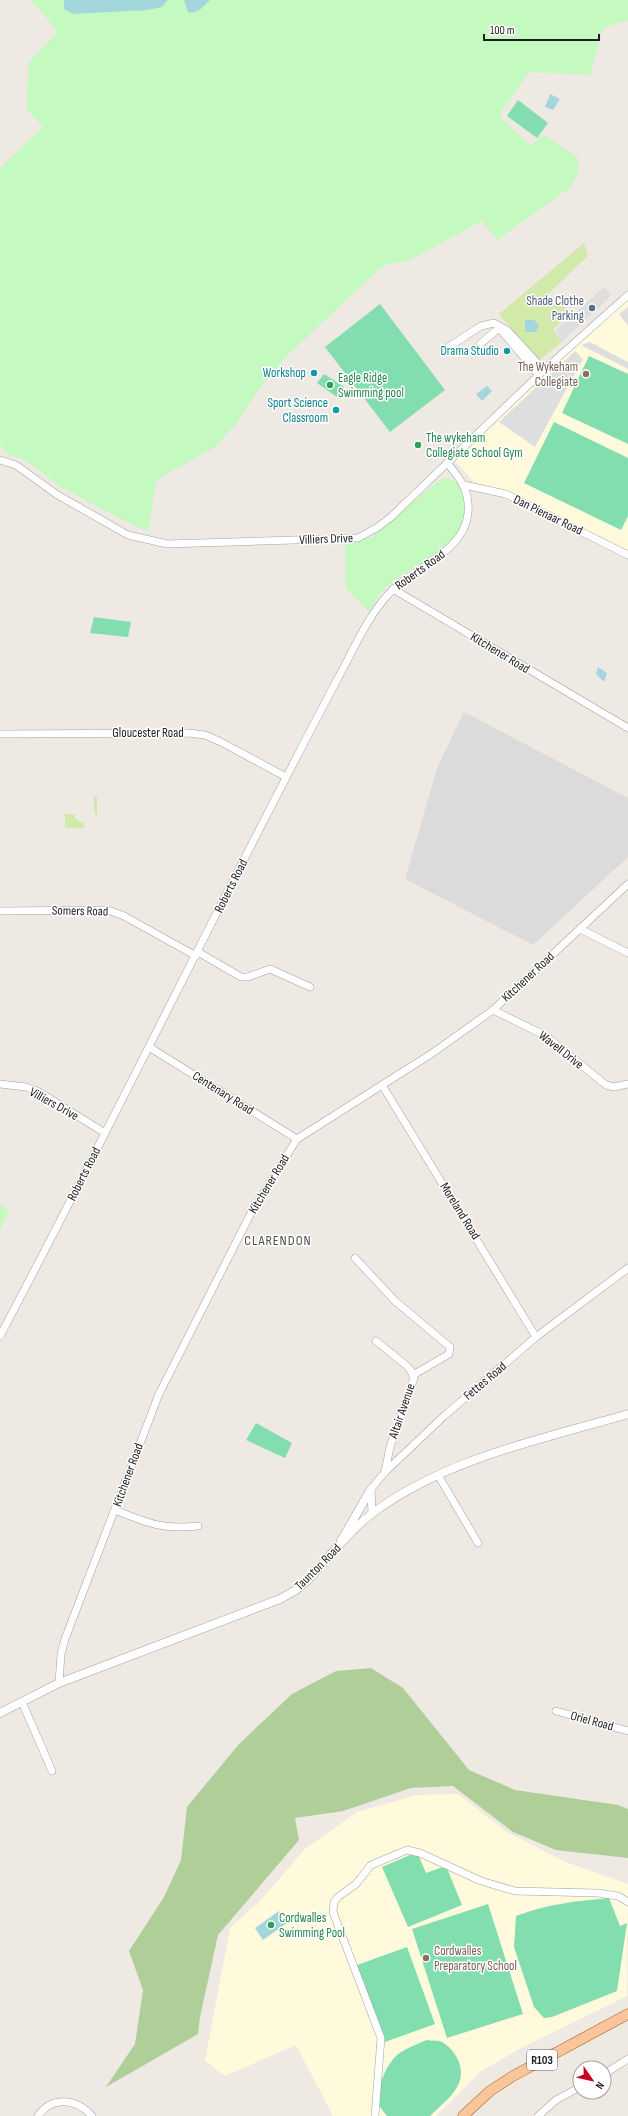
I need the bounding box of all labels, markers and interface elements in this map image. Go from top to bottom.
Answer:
scale bar [484,16,599,42]
text: 100 m [490,23,515,38]
place label: Shade Clothe Parking [526,293,584,324]
marker: Shade Clothe Parking [587,303,597,313]
place label: Drama Studio [440,343,499,359]
marker: Drama Studio [502,346,512,356]
place label: The Wykeham Collegiate [518,359,578,390]
place label: Workshop [263,365,306,381]
marker: Workshop [309,368,319,378]
marker: The Wykeham Collegiate [581,369,591,379]
place label: Eagle Ridge Swimming pool [338,370,404,401]
marker: Eagle Ridge Swimming pool [325,380,335,390]
place label: Sport Science Classroom [267,395,328,426]
marker: Sport Science Classroom [331,405,341,415]
place label: The wykeham Collegiate School Gym [426,430,523,461]
marker: The wykeham Collegiate School Gym [413,440,423,450]
street label: Dan Pienaar Road [511,491,585,539]
street label: Villiers Drive [299,530,353,548]
street label: Roberts Road [392,546,448,594]
street label: Kitchener Road [467,629,533,677]
street label: Gloucester Road [112,725,184,741]
street label: Roberts Road [211,857,251,915]
street label: Somers Road [52,903,108,919]
street label: Kitchener Road [498,948,558,1006]
street label: Wavell Drive [535,1027,587,1073]
street label: Centenary Road [189,1068,257,1118]
street label: Villiers Drive [27,1084,81,1124]
street label: Roberts Road [64,1145,104,1203]
street label: Kitchener Road [245,1151,293,1217]
street label: Moreland Road [436,1180,484,1242]
district label: CLARENDON [244,1232,312,1249]
street label: Fettes Road [460,1358,510,1404]
street label: Altair Avenue [385,1381,419,1442]
street label: Kitchener Road [109,1441,147,1509]
street label: Taunton Road [291,1540,345,1594]
street label: Oriel Road [569,1708,615,1734]
place label: Cordwalles Swimming Pool [279,1910,345,1941]
marker: Cordwalles Swimming Pool [266,1920,276,1930]
place label: Cordwalles Preparatory School [434,1943,517,1974]
marker: Cordwalles Preparatory School [421,1953,431,1963]
road number: R103 [527,2050,557,2070]
north arrow [572,2060,612,2100]
text: N [593,2079,607,2091]

